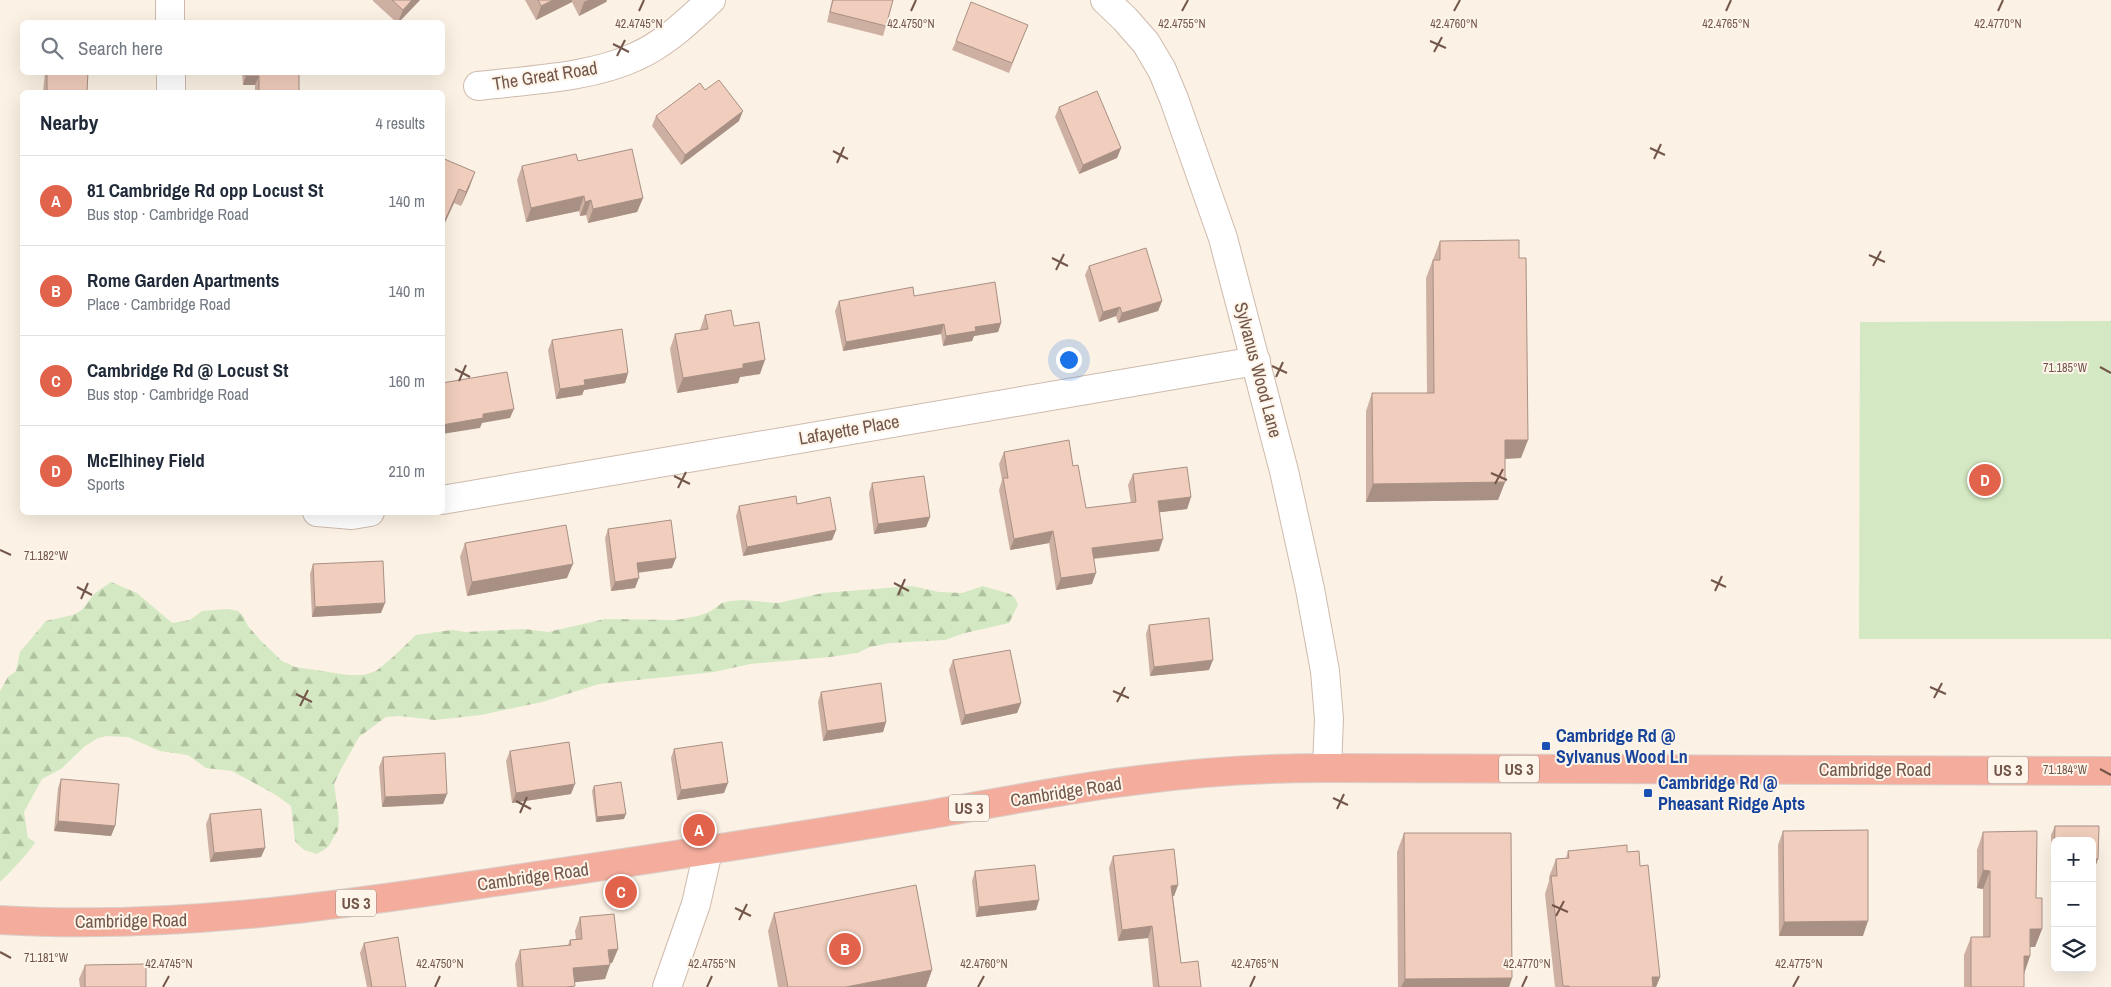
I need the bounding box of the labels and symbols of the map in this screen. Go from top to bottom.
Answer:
text: 42.4745°N [615,16,663,32]
text: 42.4750°N [887,16,935,32]
text: 42.4755°N [1158,16,1206,32]
text: 42.4760°N [1430,16,1478,32]
text: 42.4765°N [1702,16,1750,32]
text: 42.4770°N [1974,16,2022,32]
street label: The Great Road [491,55,599,96]
street label: Sylvanus Wood Lane [1228,299,1289,440]
your location [1056,347,1082,373]
text: 71.185°W [2043,360,2088,376]
street label: Lafayette Place [797,408,901,451]
pin: D [1969,461,2001,499]
text: 71.182°W [24,548,69,564]
place label: Cambridge Rd @ Sylvanus Wood Ln [1556,723,1688,769]
marker: Cambridge Rd @ Sylvanus Wood Ln [1540,740,1552,752]
road number: US 3 [1499,756,1539,782]
road number: US 3 [1988,756,2028,784]
street label: Cambridge Road [1819,757,1931,782]
text: 71.184°W [2043,762,2088,778]
street label: Cambridge Road [1008,770,1123,813]
place label: Cambridge Rd @ Pheasant Ridge Apts [1658,770,1805,816]
marker: Cambridge Rd @ Pheasant Ridge Apts [1642,787,1654,799]
road number: US 3 [949,794,989,821]
pin: A [683,811,715,849]
street label: Cambridge Road [476,856,590,897]
pin: C [605,873,637,911]
road number: US 3 [336,890,376,916]
street label: Cambridge Road [75,907,187,934]
pin: B [829,930,861,968]
text: 71.181°W [24,950,69,966]
text: 42.4745°N [145,956,193,972]
text: 42.4750°N [416,956,464,972]
text: 42.4755°N [688,956,736,972]
text: 42.4760°N [960,956,1008,972]
text: 42.4765°N [1231,956,1279,972]
text: 42.4770°N [1503,956,1551,972]
text: 42.4775°N [1775,956,1823,972]

